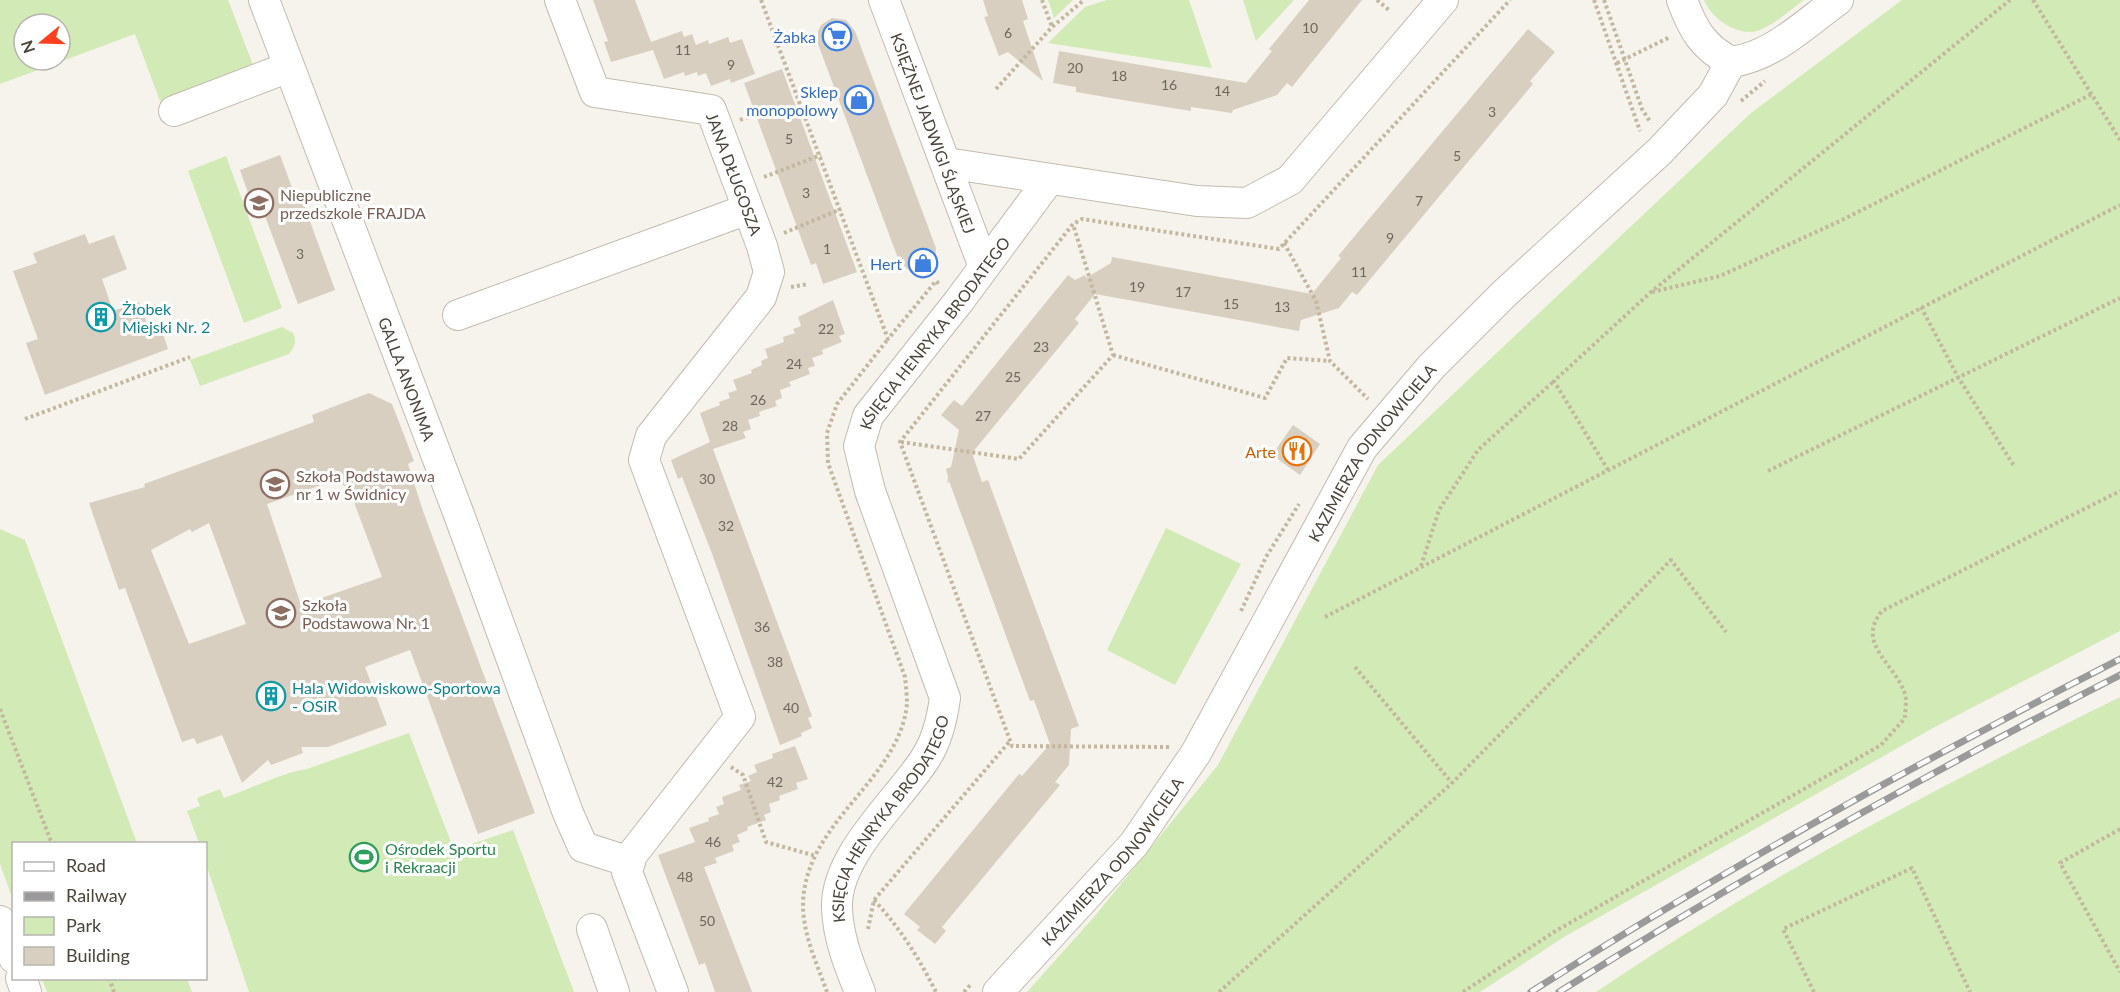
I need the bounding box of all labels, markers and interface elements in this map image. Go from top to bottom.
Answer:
north arrow [12,12,72,72]
house number: 10 [1302,19,1318,36]
supermarket icon: Żabka [821,20,853,52]
house number: 6 [1004,24,1012,41]
place label: Żabka [773,27,816,46]
street label: KSIĘŻNEJ JADWIGI ŚLĄSKIEJ [888,30,980,236]
text: N [16,38,38,56]
house number: 11 [675,41,691,58]
house number: 9 [727,56,735,73]
house number: 20 [1067,59,1083,76]
house number: 18 [1111,67,1127,84]
house number: 16 [1161,76,1177,93]
place label: Sklep monopolowy [746,82,839,119]
house number: 14 [1214,82,1230,99]
shop icon: Sklep monopolowy [843,84,875,116]
house number: 3 [1488,103,1496,120]
street label: JANA DŁUGOSZA [703,110,767,238]
house number: 5 [785,130,793,147]
house number: 5 [1453,147,1461,164]
house number: 3 [802,184,810,201]
place label: Niepubliczne przedszkole FRAJDA [280,185,426,222]
school or university icon: Niepubliczne przedszkole FRAJDA [243,187,275,219]
house number: 7 [1415,192,1423,209]
house number: 9 [1386,229,1394,246]
street label: KSIĘCIA HENRYKA BRODATEGO [855,232,1013,432]
house number: 1 [823,240,831,257]
house number: 3 [296,245,304,262]
shop icon: Hert [907,247,939,279]
place label: Hert [870,254,902,273]
house number: 11 [1351,263,1367,280]
house number: 19 [1129,278,1145,295]
house number: 17 [1175,283,1191,300]
house number: 15 [1223,295,1239,312]
house number: 13 [1274,298,1290,315]
place label: Żłobek Miejski Nr. 2 [122,299,210,336]
building icon: Żłobek Miejski Nr. 2 [85,301,117,333]
street label: GALLA ANONIMA [375,314,440,443]
house number: 22 [818,320,834,337]
house number: 23 [1033,338,1049,355]
house number: 24 [786,355,802,372]
street label: KAZIMIERZA ODNOWICIELA [1304,360,1439,544]
house number: 25 [1005,368,1021,385]
house number: 26 [750,391,766,408]
house number: 27 [975,407,991,424]
house number: 28 [722,417,738,434]
restaurant icon: Arte [1281,435,1313,467]
place label: Arte [1245,442,1276,461]
place label: Szkoła Podstawowa nr 1 w Świdnicy [296,466,435,503]
school or university icon: Szkoła Podstawowa nr 1 w Świdnicy [259,468,291,500]
house number: 30 [699,470,715,487]
house number: 32 [718,517,734,534]
place label: Szkoła Podstawowa Nr. 1 [302,595,430,632]
school or university icon: Szkoła Podstawowa Nr. 1 [265,597,297,629]
house number: 36 [754,618,770,635]
house number: 38 [767,653,783,670]
place label: Hala Widowiskowo-Sportowa - OSiR [292,678,501,715]
building icon: Hala Widowiskowo-Sportowa - OSiR [255,680,287,712]
house number: 40 [783,699,799,716]
street label: KSIĘCIA HENRYKA BRODATEGO [827,713,952,924]
house number: 42 [767,773,783,790]
street label: KAZIMIERZA ODNOWICIELA [1037,773,1187,949]
house number: 46 [705,833,721,850]
place label: Ośrodek Sportu i Rekraacji [385,839,496,876]
sports icon: Ośrodek Sportu i Rekraacji [348,841,380,873]
legend [12,842,207,980]
text: Road [66,854,106,876]
house number: 48 [677,868,693,885]
text: Railway [66,884,127,906]
house number: 50 [699,912,715,929]
text: Park [66,914,102,936]
text: Building [66,944,130,966]

